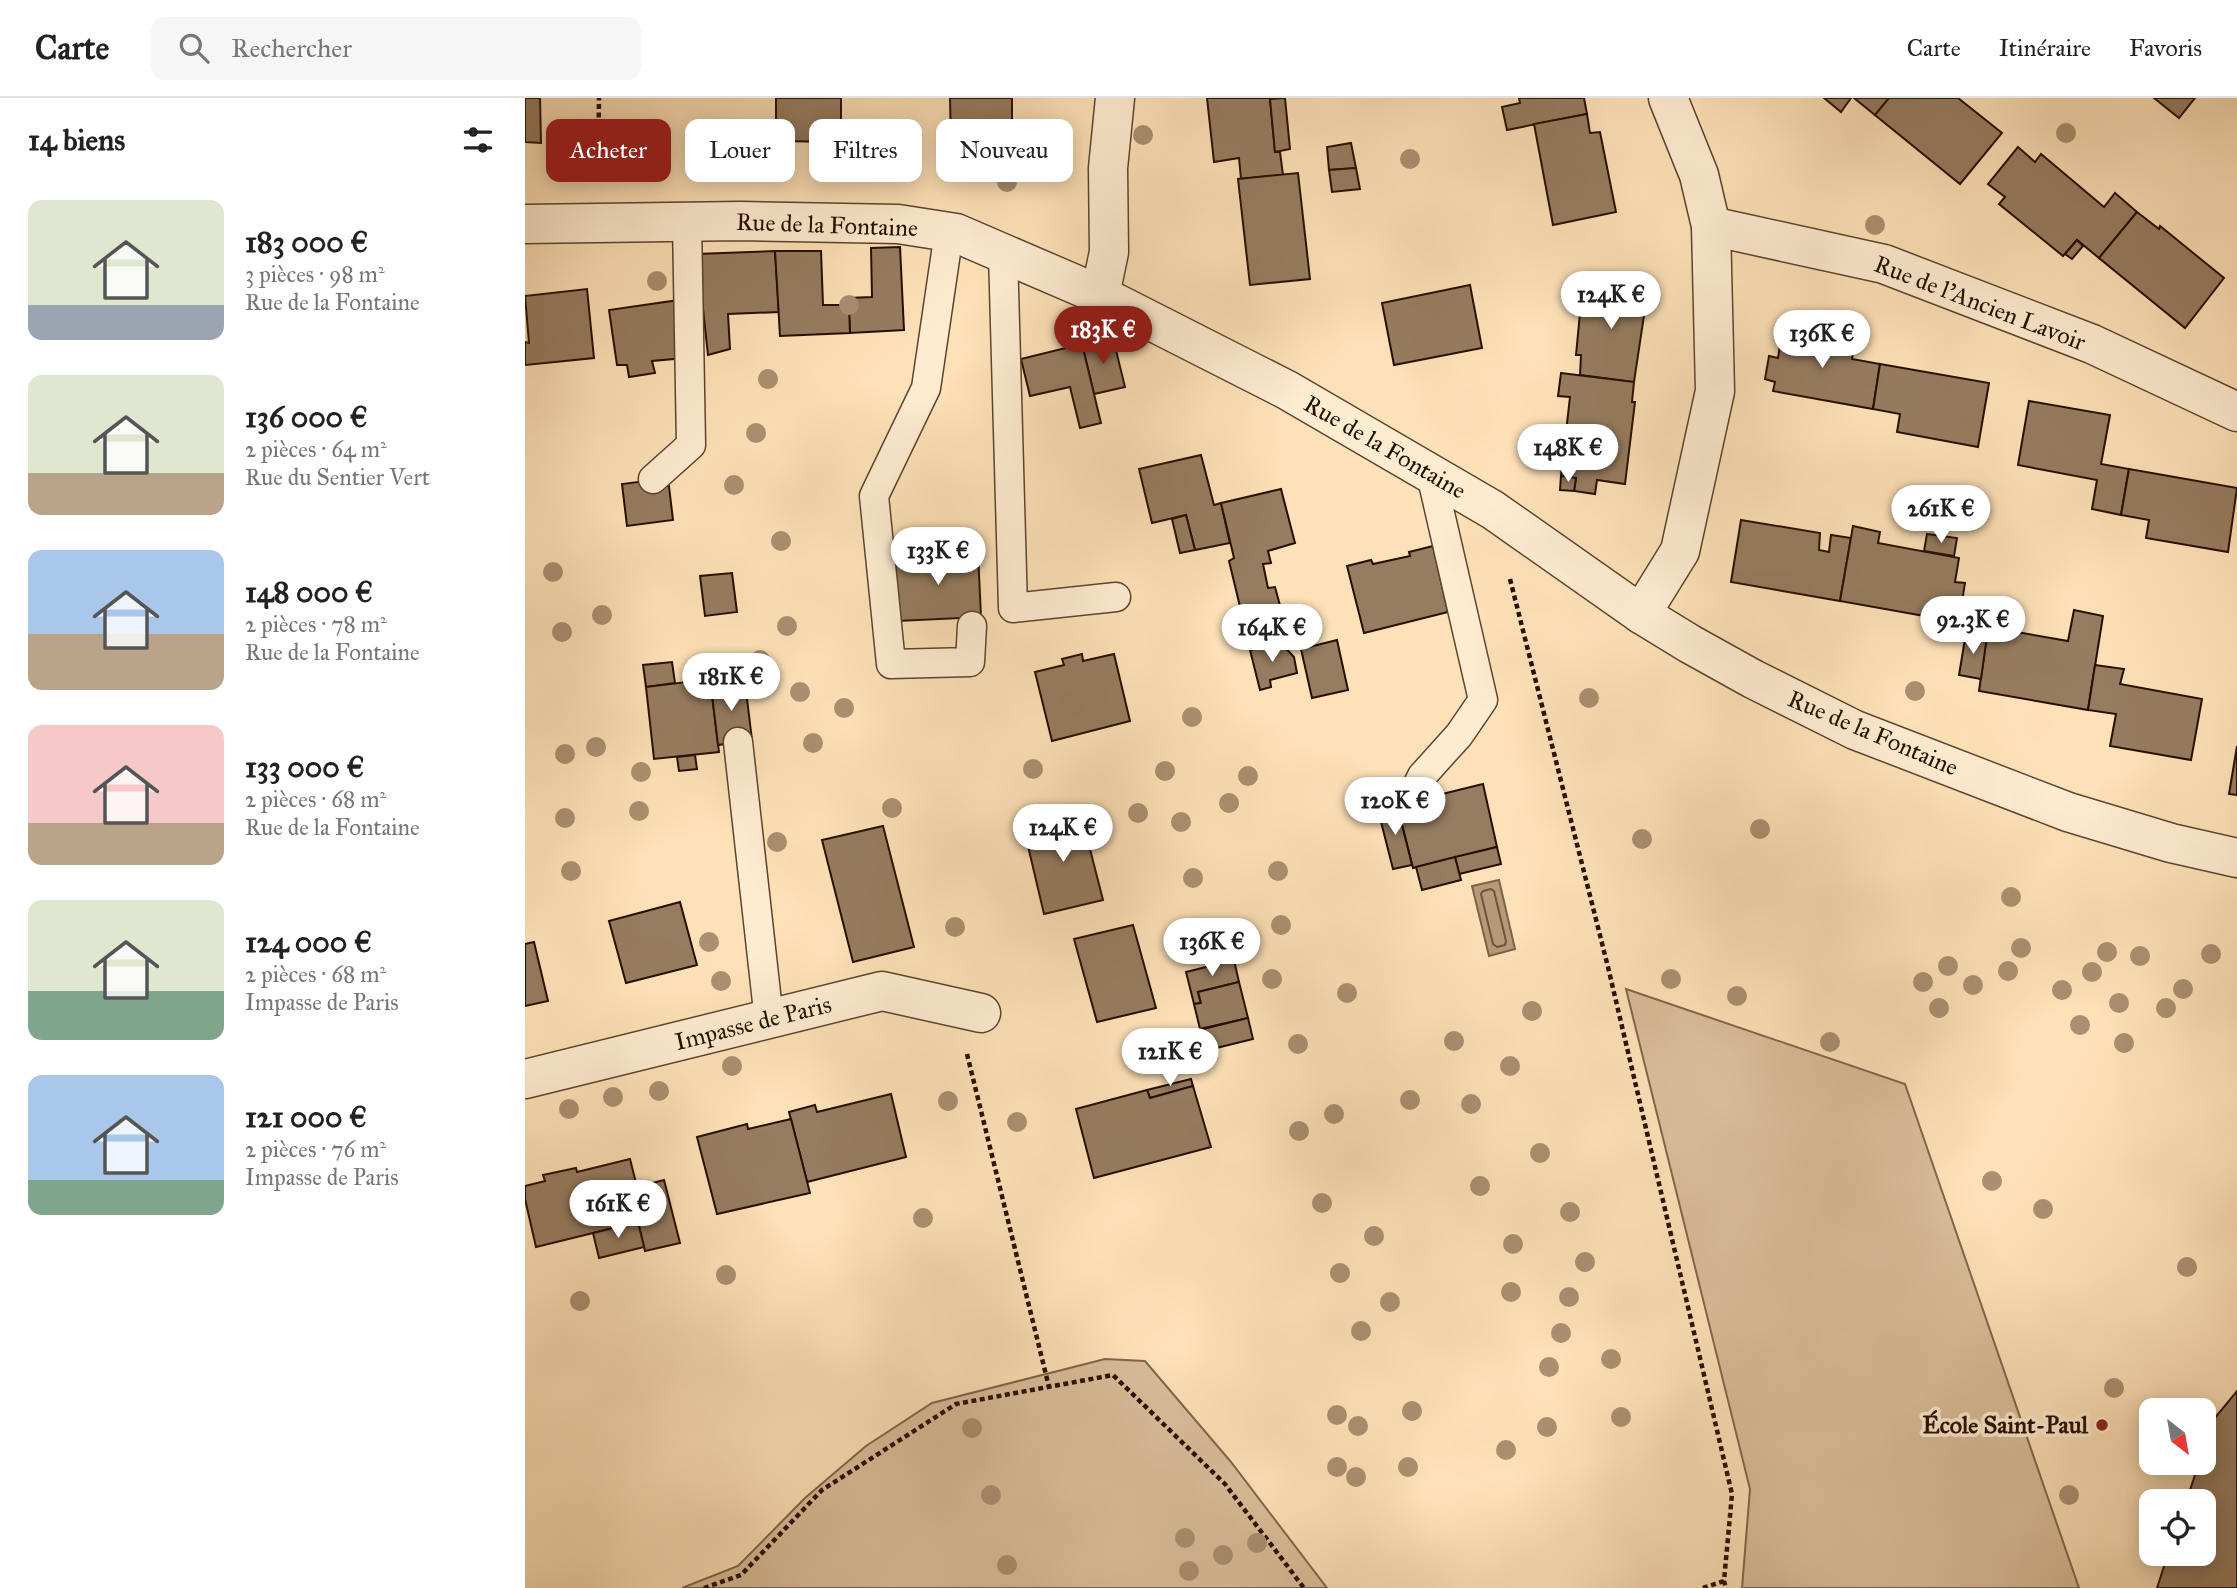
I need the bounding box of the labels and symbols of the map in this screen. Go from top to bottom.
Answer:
street label: Rue de la Fontaine [735,207,919,243]
street label: Rue de l'Ancien Lavoir [1870,249,2090,357]
pin: 124K € [1554,272,1668,331]
pin: 183K € [1046,306,1160,366]
pin: 136K € [1765,310,1879,370]
street label: Rue de la Fontaine [1299,388,1471,506]
pin: 148K € [1511,424,1625,484]
pin: 261K € [1884,486,1998,545]
pin: 133K € [881,528,995,587]
pin: 92.3K € [1908,596,2038,656]
pin: 164K € [1215,604,1329,664]
pin: 181K € [674,654,788,713]
street label: Rue de la Fontaine [1783,684,1963,782]
pin: 120K € [1338,778,1452,837]
pin: 124K € [1006,804,1120,864]
pin: 136K € [1155,918,1269,978]
street label: Impasse de Paris [672,989,834,1057]
pin: 121K € [1113,1028,1227,1088]
pin: 161K € [561,1180,675,1240]
north arrow [2139,1398,2215,1475]
place label: École Saint-Paul [1922,1409,2088,1440]
marker: École Saint-Paul [2094,1417,2110,1433]

